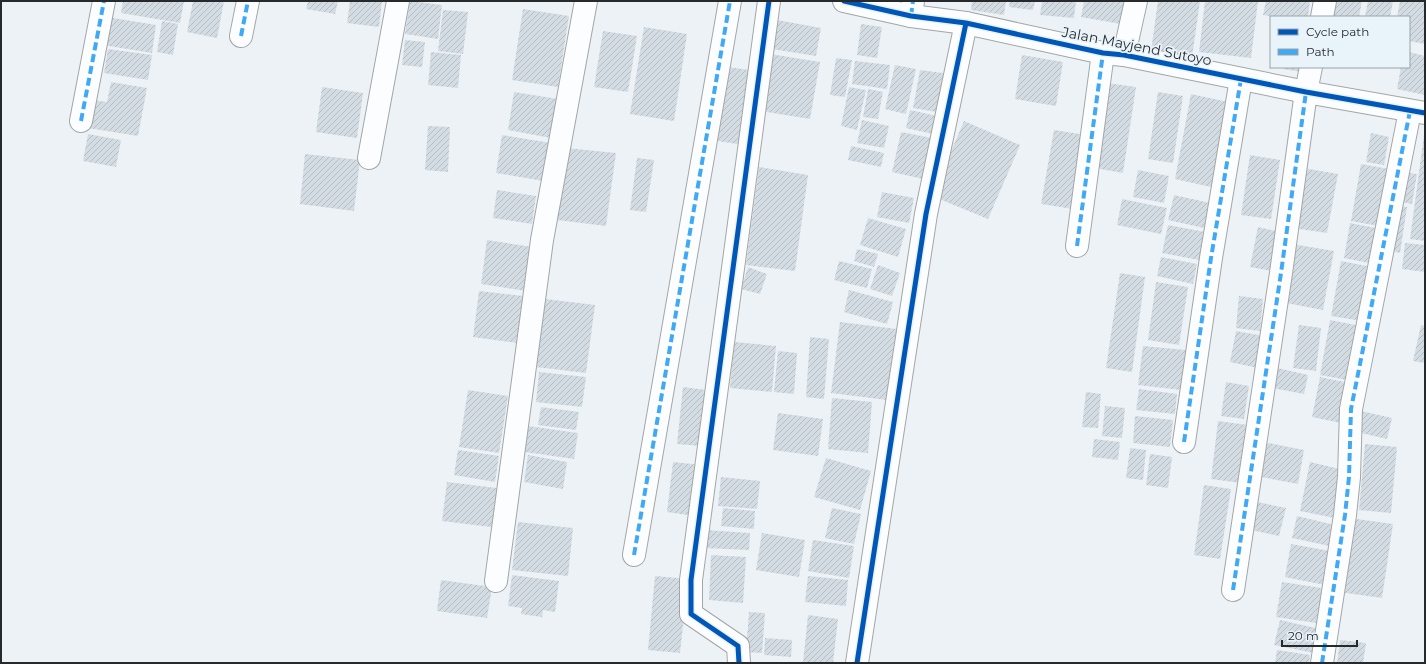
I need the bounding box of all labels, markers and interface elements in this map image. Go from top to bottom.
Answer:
legend [1270,16,1410,68]
street label: Jalan Mayjend Sutoyo [1060,22,1214,69]
text: Cycle path [1306,24,1369,39]
text: Path [1306,44,1335,59]
scale bar [1282,622,1357,648]
text: 20 m [1288,628,1319,643]

